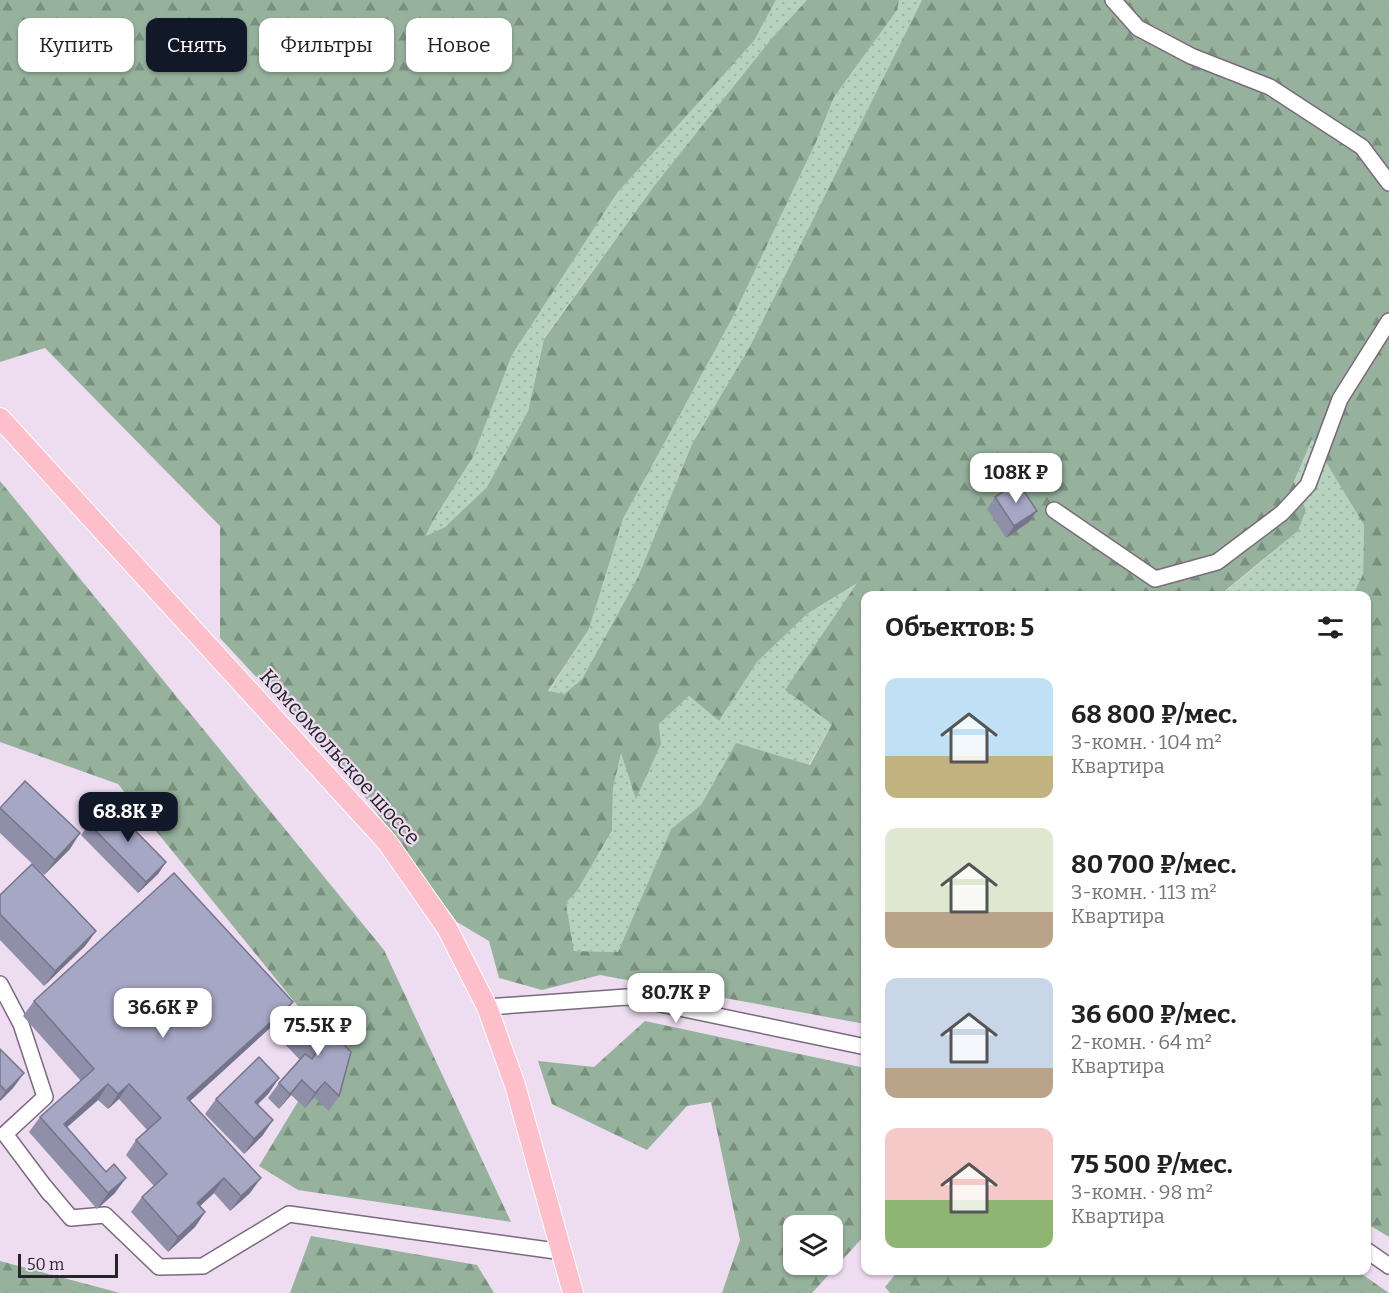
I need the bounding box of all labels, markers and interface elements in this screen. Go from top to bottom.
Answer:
chip: Купить [18,18,134,72]
chip: Снять [146,18,247,72]
chip: Фильтры [259,18,394,72]
chip: Новое [406,18,512,72]
pin: 108K ₽ [967,453,1065,504]
text: 108K ₽ [984,460,1048,484]
icon: filters [1314,611,1347,644]
text: Объектов: 5 [885,612,1034,643]
street label: Комсомольское шоссе [254,664,426,850]
text: 68 800 ₽/мес. [1071,699,1238,730]
icon: home [933,702,1005,774]
text: 3-комн. · 104 m² [1071,730,1222,754]
text: Квартира [1071,754,1165,778]
pin: 68.8K ₽ [73,792,183,843]
text: 68.8K ₽ [93,799,163,823]
text: 80 700 ₽/мес. [1071,849,1237,880]
icon: home [933,852,1005,924]
text: 3-комн. · 113 m² [1071,880,1217,904]
text: Квартира [1071,904,1165,928]
pin: 80.7K ₽ [621,973,731,1024]
text: 80.7K ₽ [641,980,711,1004]
pin: 36.6K ₽ [108,988,218,1039]
text: 36.6K ₽ [128,995,198,1019]
text: 36 600 ₽/мес. [1071,999,1237,1030]
icon: home [933,1002,1005,1074]
pin: 75.5K ₽ [263,1006,373,1057]
text: 75.5K ₽ [284,1013,352,1037]
text: 2-комн. · 64 m² [1071,1030,1212,1054]
text: Квартира [1071,1054,1165,1078]
text: 75 500 ₽/мес. [1071,1149,1233,1180]
icon: home [933,1152,1005,1224]
text: 3-комн. · 98 m² [1071,1180,1213,1204]
text: Квартира [1071,1204,1165,1228]
map controls [783,1215,843,1275]
button: layers [783,1215,843,1275]
scale bar [18,1251,118,1278]
text: 50 m [27,1255,64,1274]

